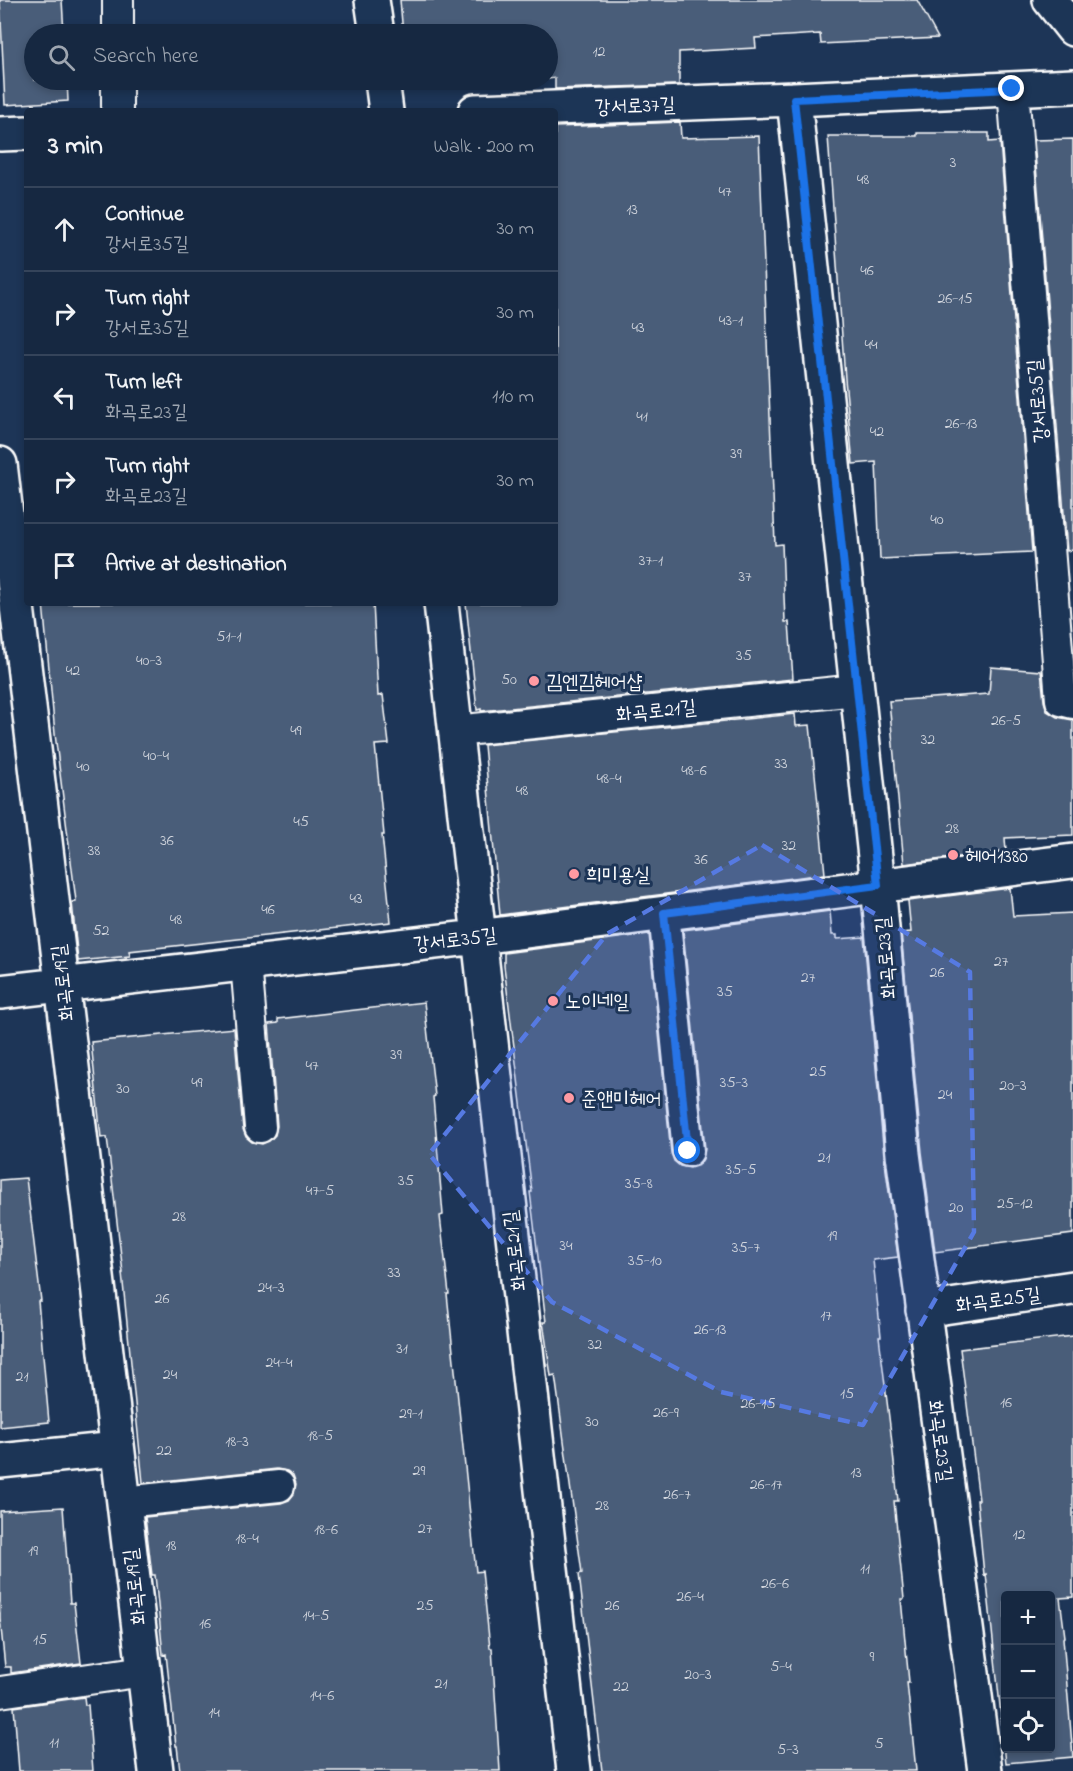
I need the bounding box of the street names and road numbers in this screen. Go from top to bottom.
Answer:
street label: 강서로37길 [594,92,676,123]
street label: 강서로35길 [1021,358,1058,444]
street label: 화곡로21길 [615,694,698,731]
street label: 화곡로23길 [869,915,906,1000]
street label: 강서로35길 [412,922,499,961]
street label: 화곡로19길 [45,943,84,1023]
street label: 화곡로21길 [497,1209,536,1293]
street label: 화곡로25길 [954,1281,1043,1322]
street label: 화곡로23길 [918,1398,959,1484]
street label: 화곡로19길 [117,1547,156,1627]

